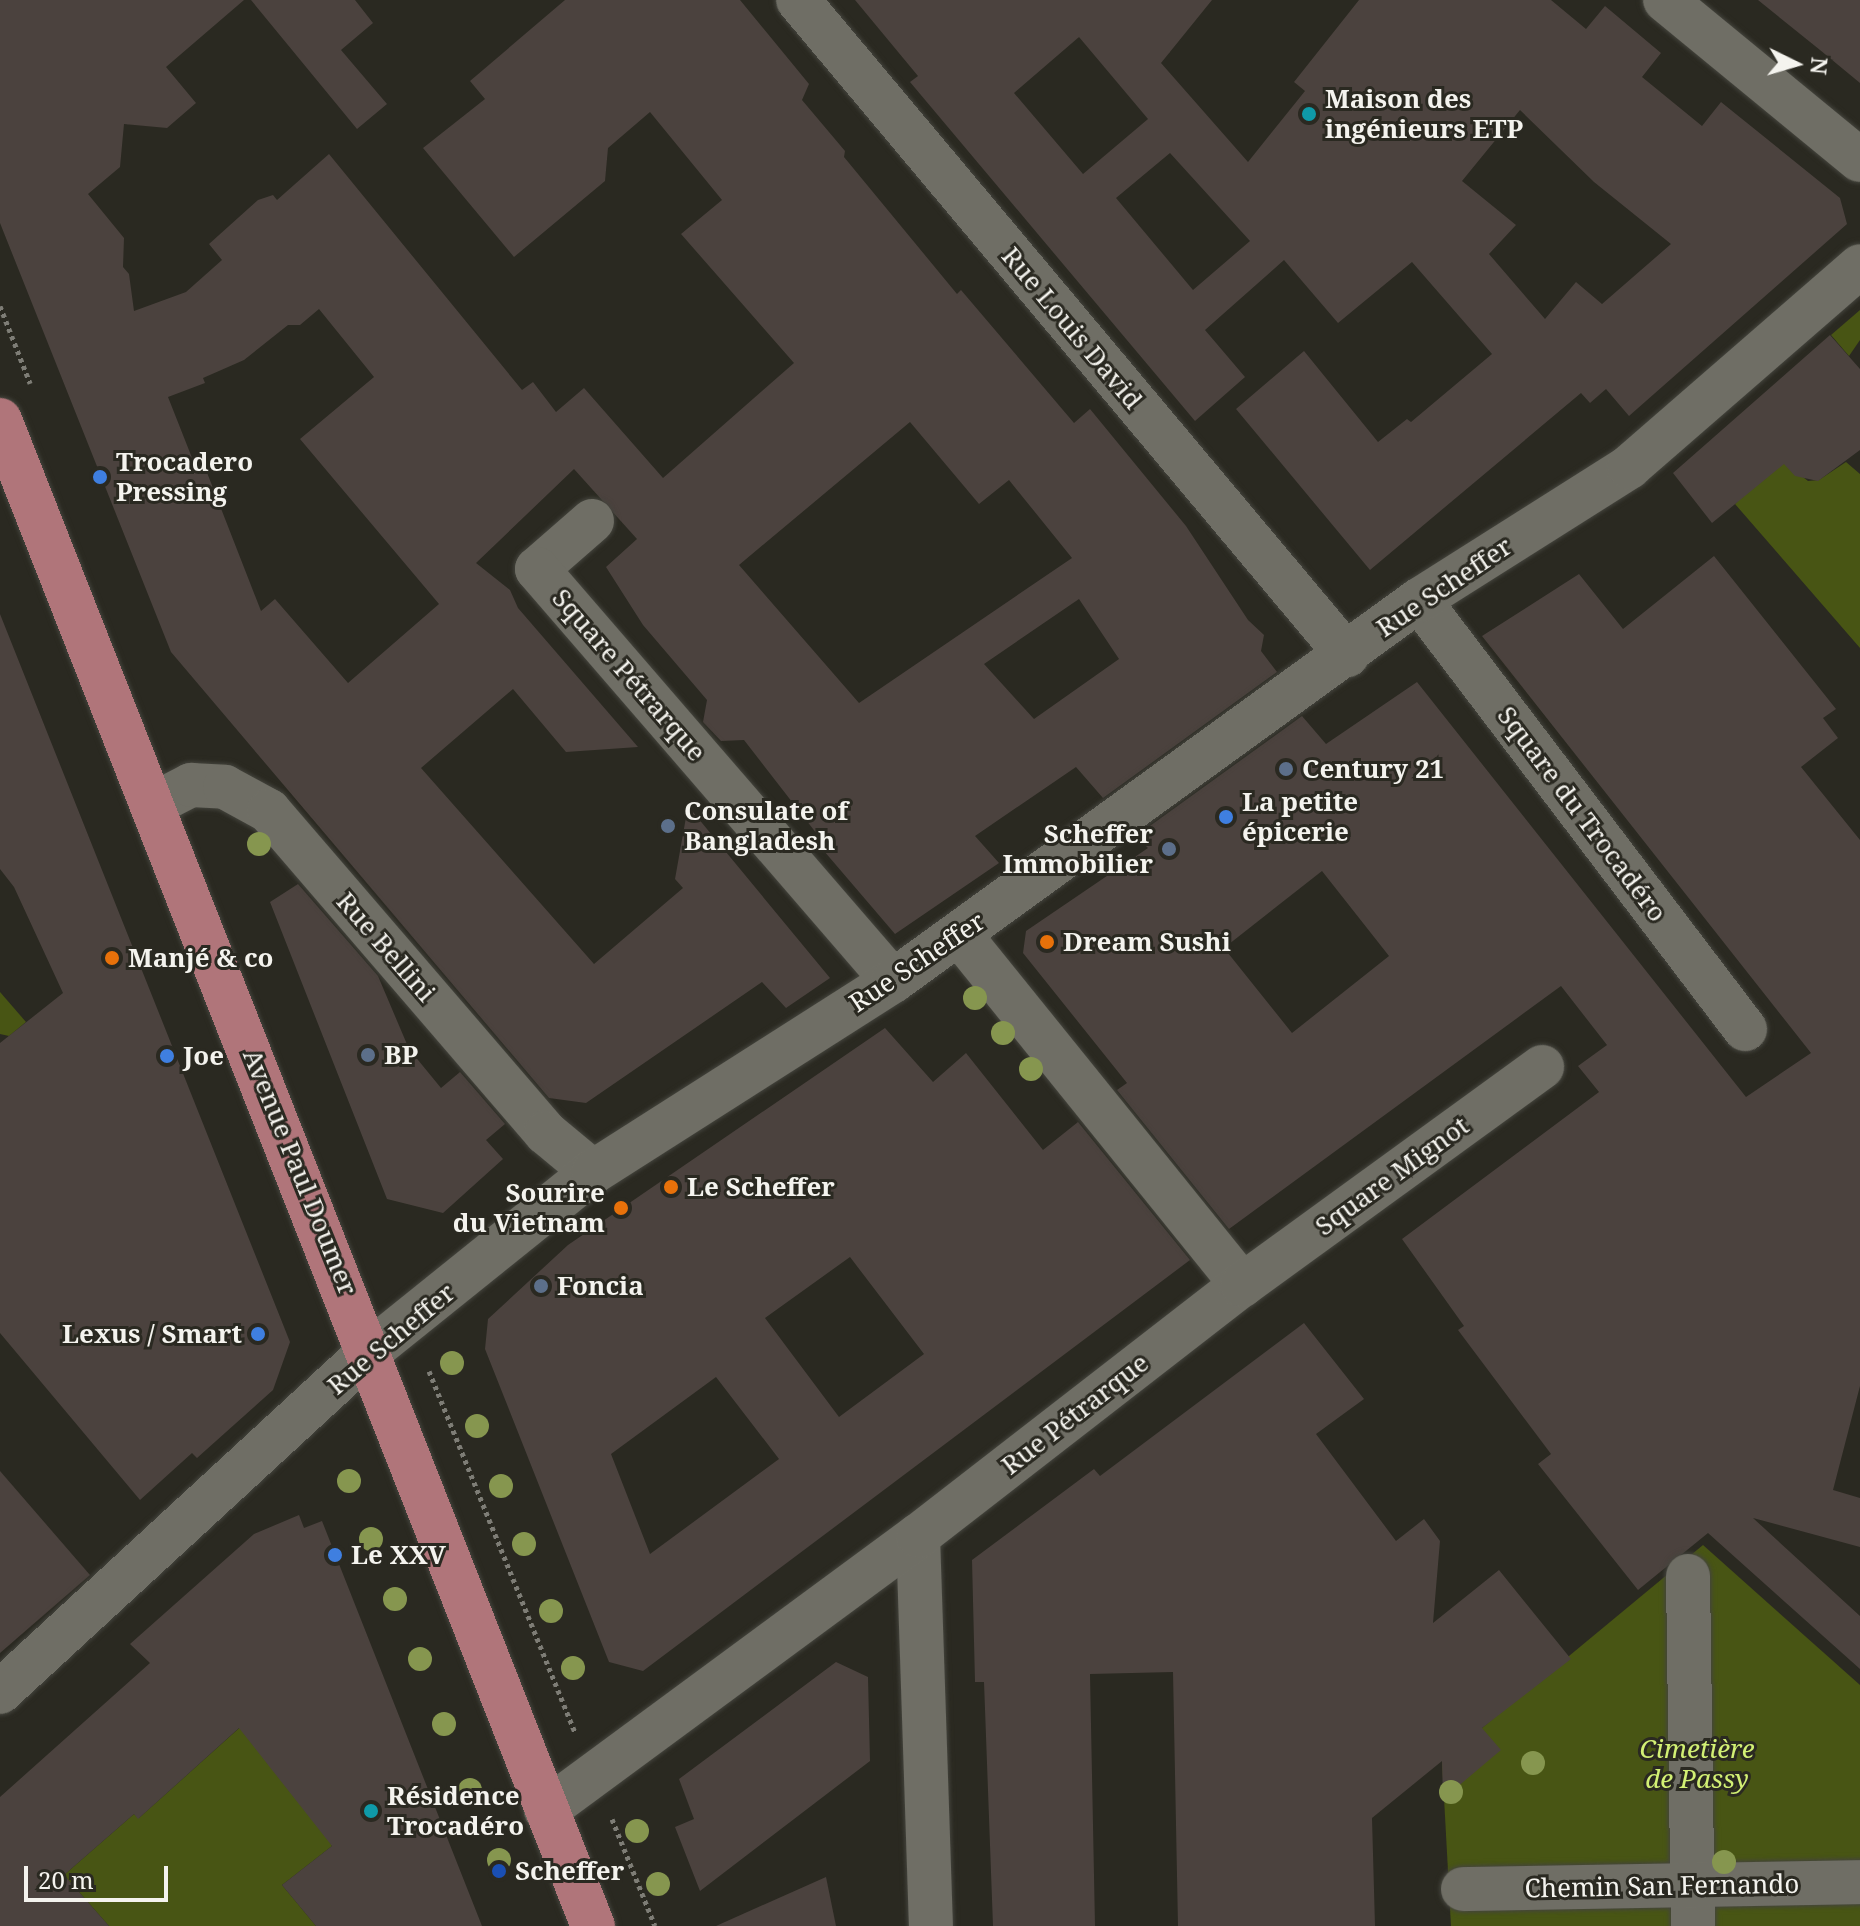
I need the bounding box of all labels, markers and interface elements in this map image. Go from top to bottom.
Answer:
north arrow [1756,24,1836,104]
text: N [1804,56,1836,76]
place label: Maison des ingénieurs ETP [1325,83,1523,144]
marker: Maison des ingénieurs ETP [1300,105,1318,123]
street label: Rue Louis David [995,241,1149,415]
place label: Trocadero Pressing [116,446,253,508]
marker: Trocadero Pressing [91,468,109,486]
street label: Rue Scheffer [1371,530,1517,644]
street label: Square Pétrarque [546,583,712,767]
street label: Square du Trocadéro [1491,700,1673,928]
place label: Century 21 [1302,753,1444,785]
marker: Century 21 [1277,760,1295,778]
place label: La petite épicerie [1242,786,1358,848]
place label: Consulate of Bangladesh [684,795,848,856]
marker: La petite épicerie [1217,808,1235,826]
marker: Consulate of Bangladesh [659,817,677,835]
place label: Scheffer Immobilier [1003,818,1153,880]
marker: Scheffer Immobilier [1160,840,1178,858]
street label: Rue Bellini [330,886,442,1008]
street label: Rue Scheffer [844,905,990,1019]
place label: Dream Sushi [1063,926,1231,958]
marker: Dream Sushi [1038,933,1056,951]
place label: Manjé & co [128,942,274,974]
marker: Manjé & co [103,949,121,967]
place label: BP [384,1039,418,1071]
place label: Joe [183,1040,224,1072]
street label: Avenue Paul Doumer [236,1044,364,1300]
marker: BP [359,1046,377,1064]
marker: Joe [158,1047,176,1065]
street label: Square Mignot [1309,1110,1475,1242]
place label: Le Scheffer [687,1171,835,1203]
place label: Sourire du Vietnam [453,1177,605,1238]
marker: Le Scheffer [662,1178,680,1196]
marker: Sourire du Vietnam [612,1199,630,1217]
place label: Foncia [557,1270,644,1302]
street label: Rue Scheffer [321,1277,461,1401]
marker: Foncia [532,1277,550,1295]
place label: Lexus / Smart [62,1318,242,1350]
marker: Lexus / Smart [249,1325,267,1343]
street label: Rue Pétrarque [995,1347,1155,1481]
place label: Le XXV [351,1539,446,1571]
marker: Le XXV [326,1546,344,1564]
park label: Cimetière de Passy [1639,1733,1755,1794]
place label: Résidence Trocadéro [387,1780,524,1842]
marker: Résidence Trocadéro [362,1802,380,1820]
scale bar [28,1850,172,1900]
place label: Scheffer [515,1855,624,1887]
marker: Scheffer [490,1862,508,1880]
text: 20 m [38,1863,94,1896]
street label: Chemin San Fernando [1524,1868,1800,1904]

